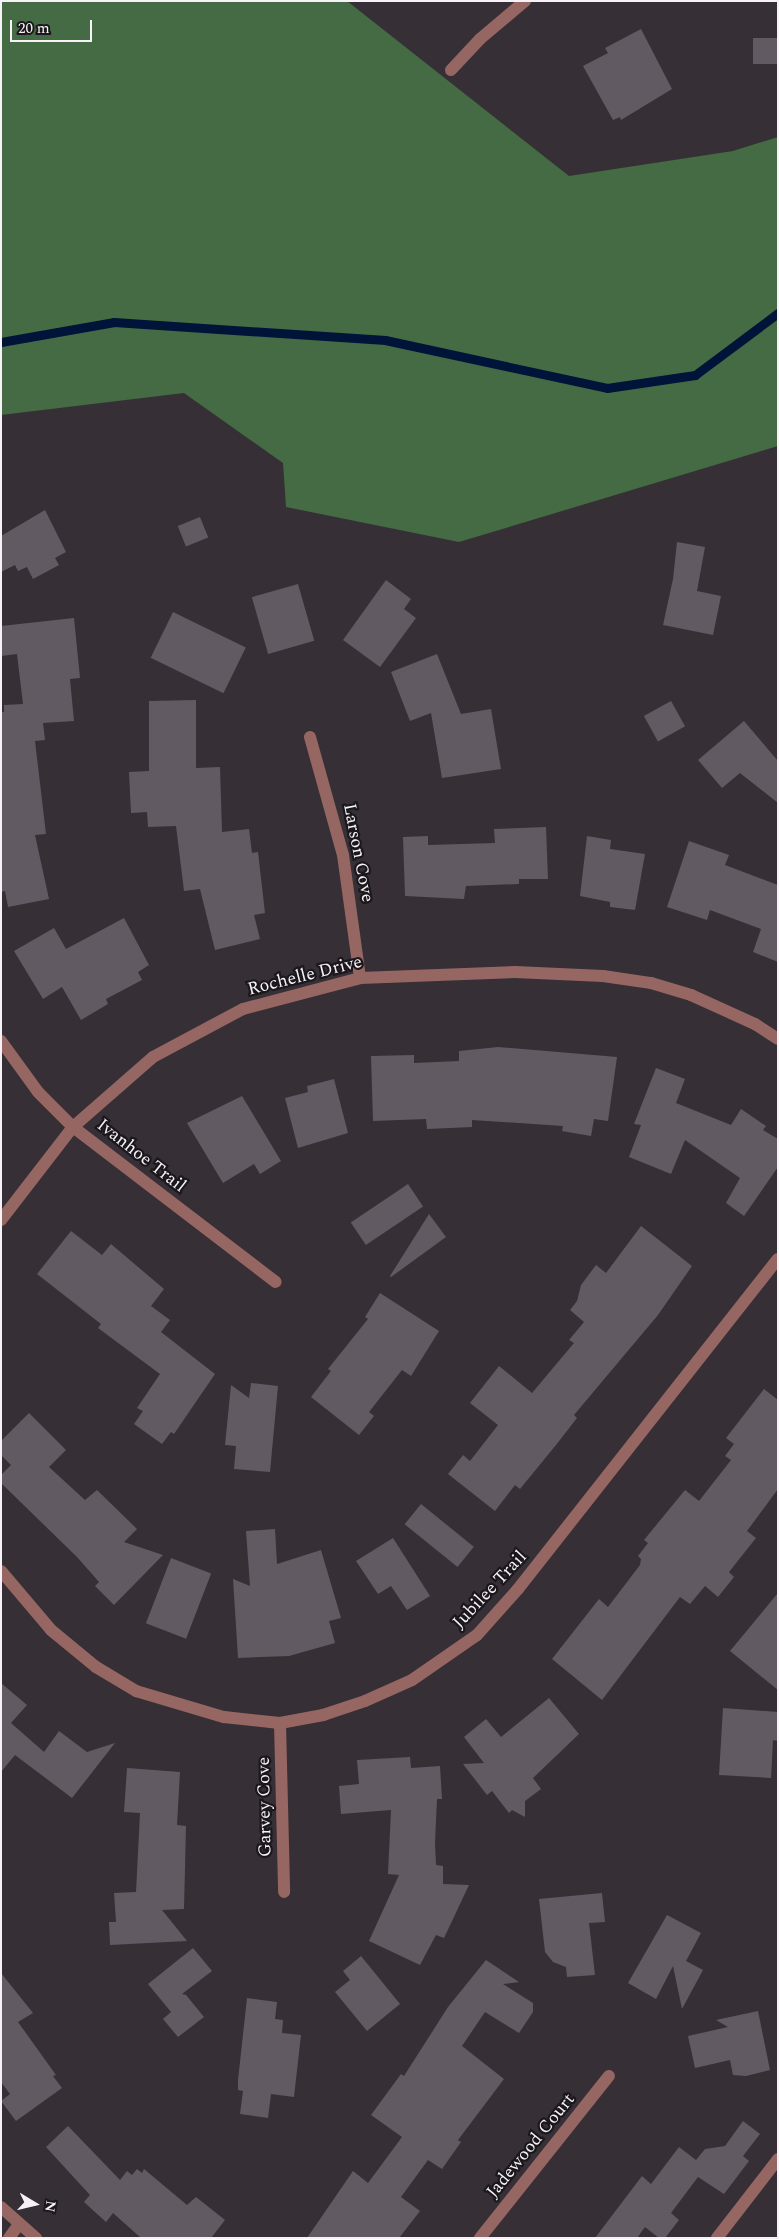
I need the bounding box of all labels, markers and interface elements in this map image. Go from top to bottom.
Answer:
scale bar [12,10,95,42]
text: 20 m [18,17,50,40]
street label: Larson Cove [338,802,378,904]
street label: Rochelle Drive [245,951,365,1001]
street label: Ivanhoe Trail [92,1115,190,1197]
street label: Jubilee Trail [449,1547,531,1633]
street label: Garvey Cove [253,1757,277,1857]
street label: Jadewood Court [482,2089,580,2203]
north arrow [10,2179,60,2229]
text: N [39,2199,62,2214]

